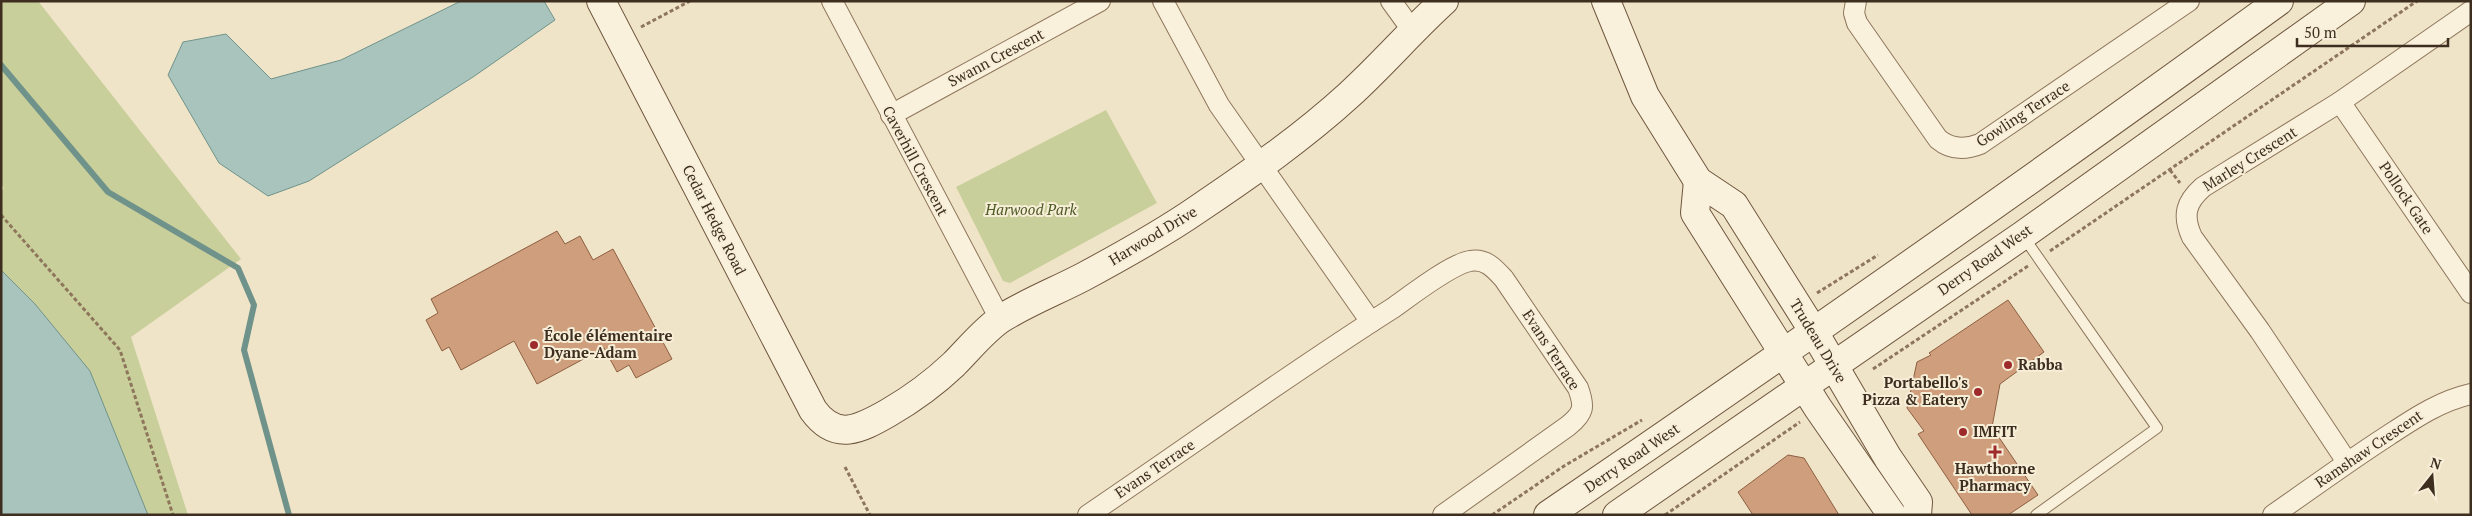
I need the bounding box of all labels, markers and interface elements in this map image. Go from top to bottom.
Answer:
scale bar [2297,15,2448,47]
text: 50 m [2304,22,2337,42]
street label: Swann Crescent [944,23,1047,91]
street label: Gowling Terrace [1972,75,2073,151]
street label: Caverhill Crescent [878,102,954,219]
street label: Marley Crescent [2199,121,2301,195]
street label: Pollock Gate [2375,157,2438,238]
street label: Cedar Hedge Road [678,161,751,278]
park label: Harwood Park [984,199,1077,219]
street label: Harwood Drive [1105,201,1200,269]
street label: Derry Road West [1933,219,2036,299]
street label: Trudeau Drive [1786,295,1852,386]
street label: Evans Terrace [1518,305,1585,394]
place label: École élémentaire Dyane-Adam [544,325,673,362]
marker: École élémentaire Dyane-Adam [528,339,540,351]
place label: Rabba [2018,354,2063,374]
marker: Rabba [2002,359,2014,371]
place label: Portabello's Pizza & Eatery [1862,372,1969,409]
marker: Portabello's Pizza & Eatery [1972,386,1984,398]
street label: Ramshaw Crescent [2311,404,2427,492]
street label: Derry Road West [1580,418,1683,496]
place label: IMFIT [1973,421,2017,441]
marker: IMFIT [1957,426,1969,438]
street label: Evans Terrace [1111,434,1198,502]
marker: Hawthorne Pharmacy [1989,446,2001,458]
north arrow [2407,451,2457,501]
text: N [2428,452,2444,474]
place label: Hawthorne Pharmacy [1955,458,2035,495]

